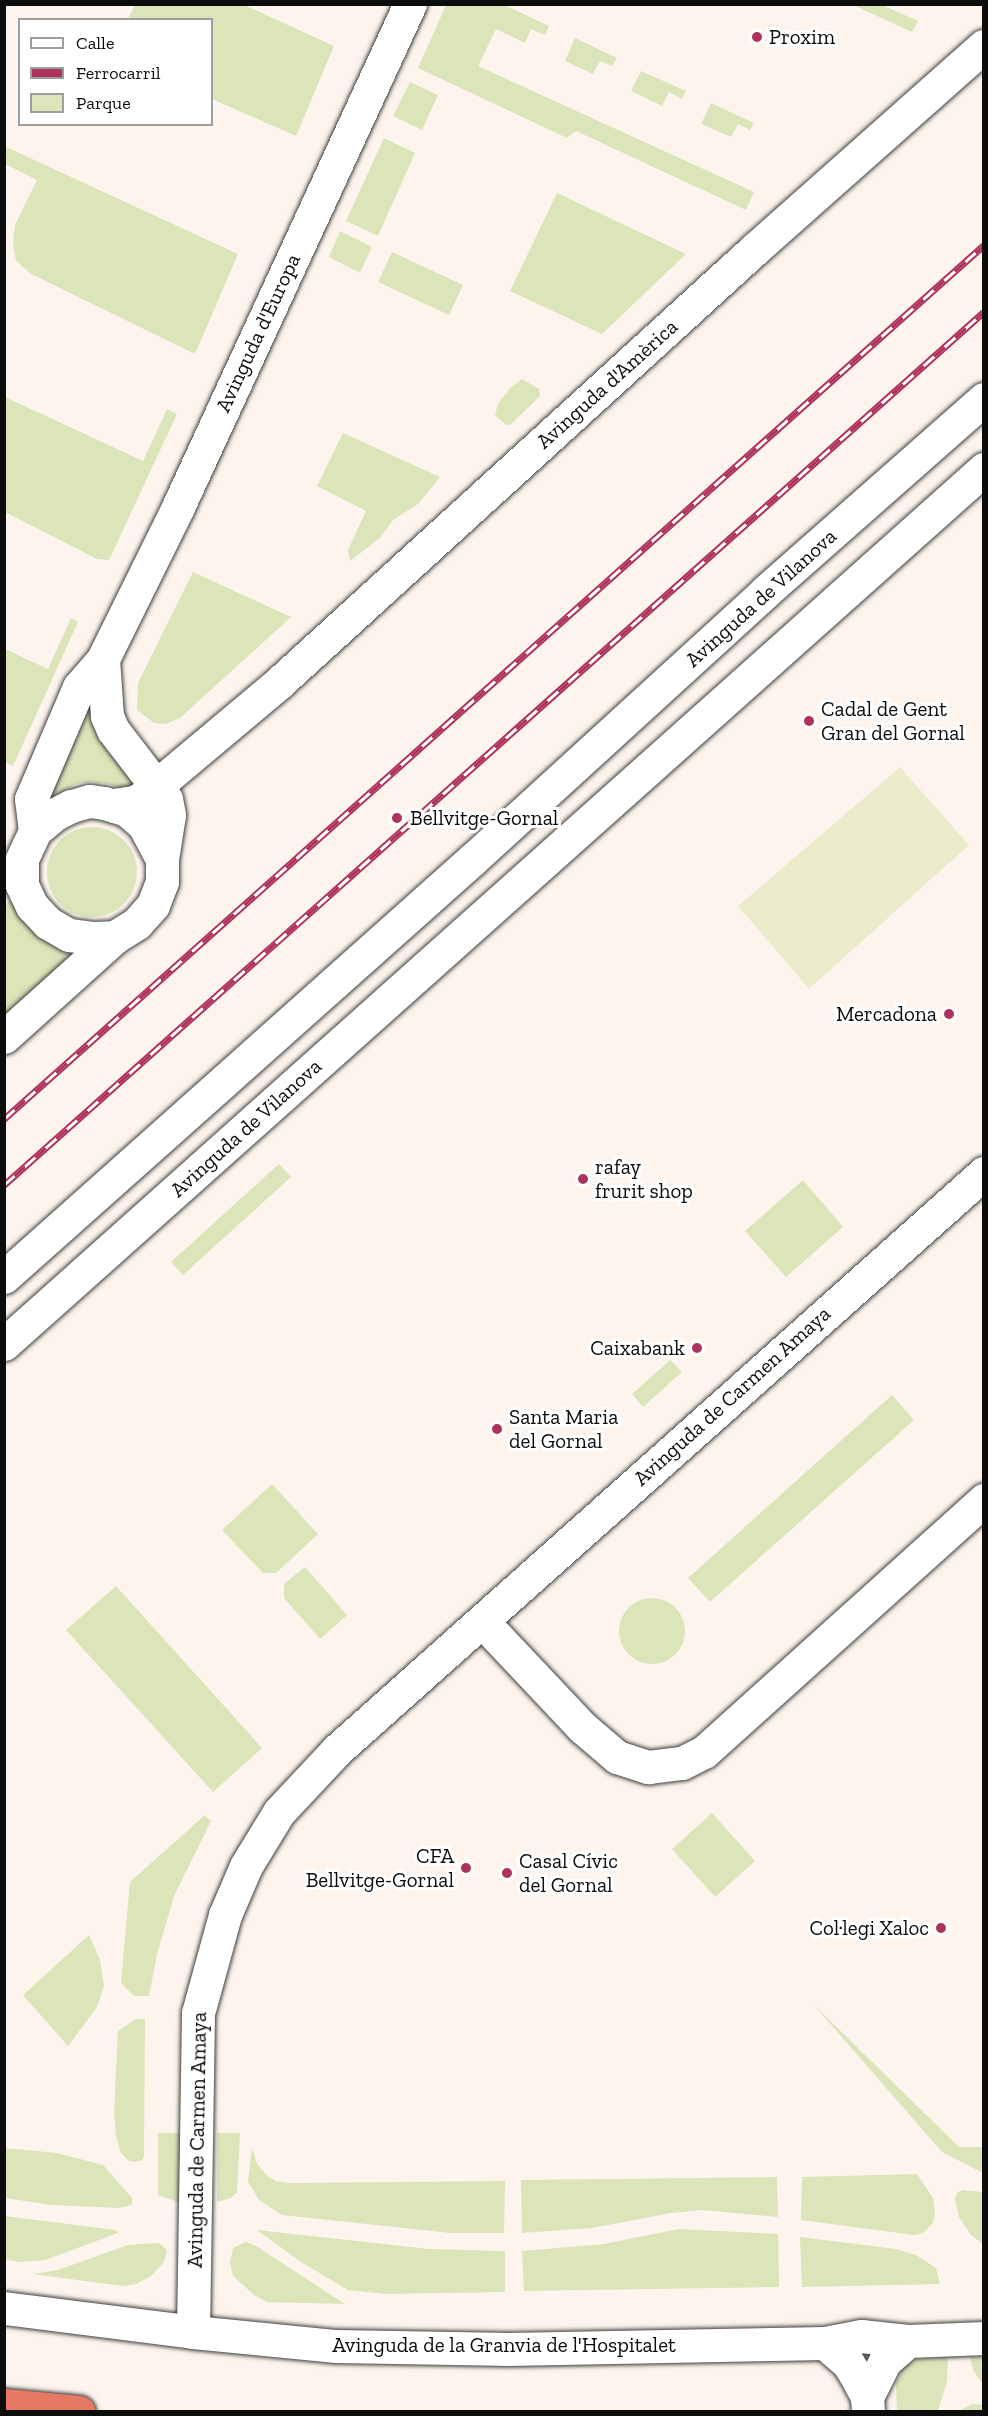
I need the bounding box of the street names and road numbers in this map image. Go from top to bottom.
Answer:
street label: Avinguda d'Europa [210,250,306,416]
street label: Avinguda d'Amèrica [531,314,683,454]
street label: Avinguda de Vilanova [680,523,842,673]
street label: Avinguda de Vilanova [165,1053,327,1203]
street label: Avinguda de Carmen Amaya [628,1301,836,1491]
street label: Avinguda de Carmen Amaya [182,2011,212,2269]
street label: Avinguda de la Granvia de l'Hospitalet [332,2332,676,2358]

